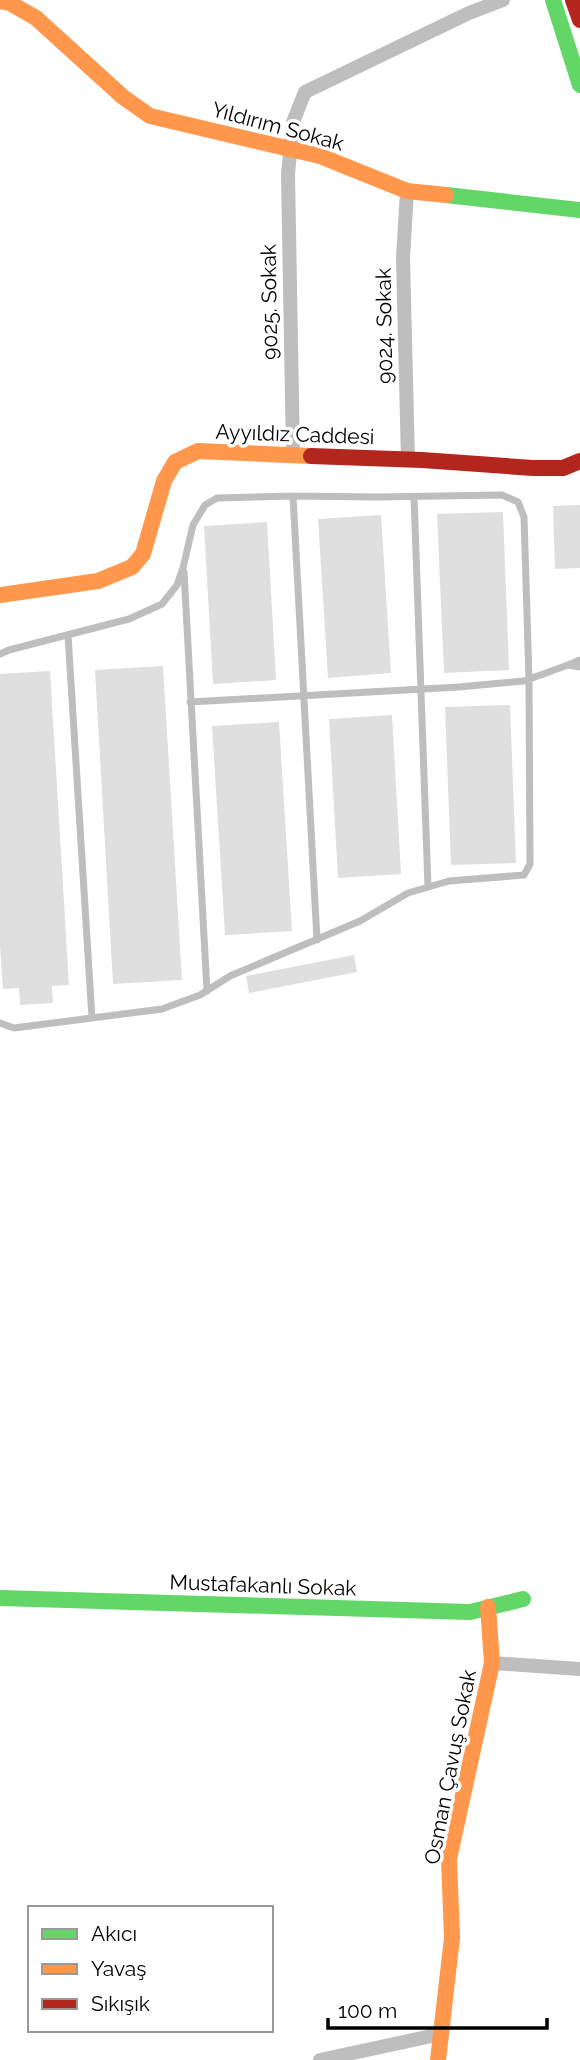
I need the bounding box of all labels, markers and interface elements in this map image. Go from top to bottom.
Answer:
street label: Yıldırım Sokak [209,96,347,156]
street label: 9025. Sokak [255,244,283,360]
street label: 9024. Sokak [370,268,398,384]
street label: Ayyıldız Caddesi [215,419,375,449]
street label: Mustafakanlı Sokak [169,1569,357,1601]
street label: Osman Çavuş Sokak [419,1668,481,1866]
legend [28,1906,273,2032]
text: Akıcı [91,1921,137,1946]
text: Yavaş [91,1956,146,1981]
scale bar [328,1986,547,2030]
text: Sıkışık [91,1991,150,2016]
text: 100 m [338,1998,397,2023]

